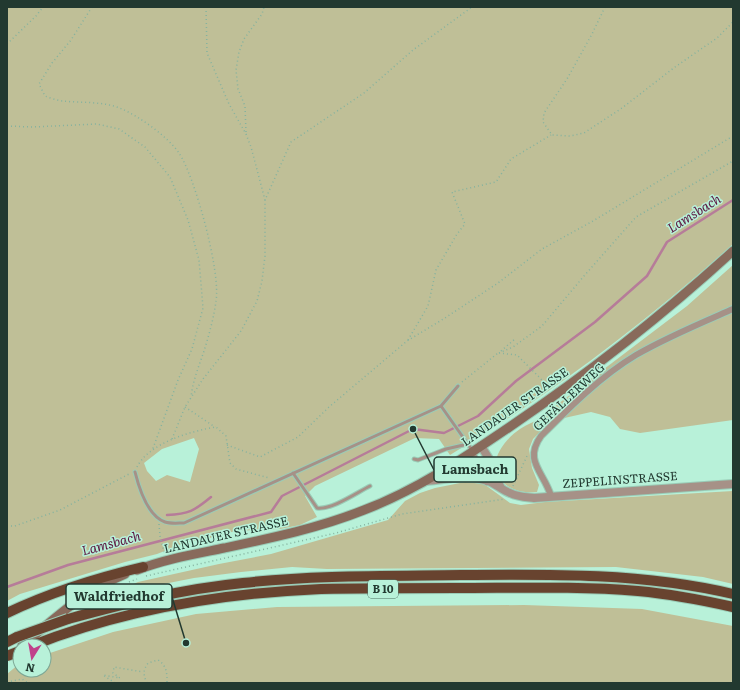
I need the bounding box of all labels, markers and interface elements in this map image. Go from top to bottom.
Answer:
water label: Lamsbach [663,188,725,237]
street label: GEFÄLLERWEG [528,358,608,434]
street label: LANDAUER STRASSE [457,362,572,450]
callout: Lamsbach [434,457,516,482]
text: Lamsbach [442,459,508,478]
street label: ZEPPELINSTRASSE [562,466,679,492]
street label: LANDAUER STRASSE [162,511,290,557]
water label: Lamsbach [79,525,143,559]
road number: B 10 [368,580,398,598]
callout: Waldfriedhof [66,584,172,609]
text: Waldfriedhof [74,586,166,605]
north arrow [12,638,52,678]
text: N [24,660,36,678]

